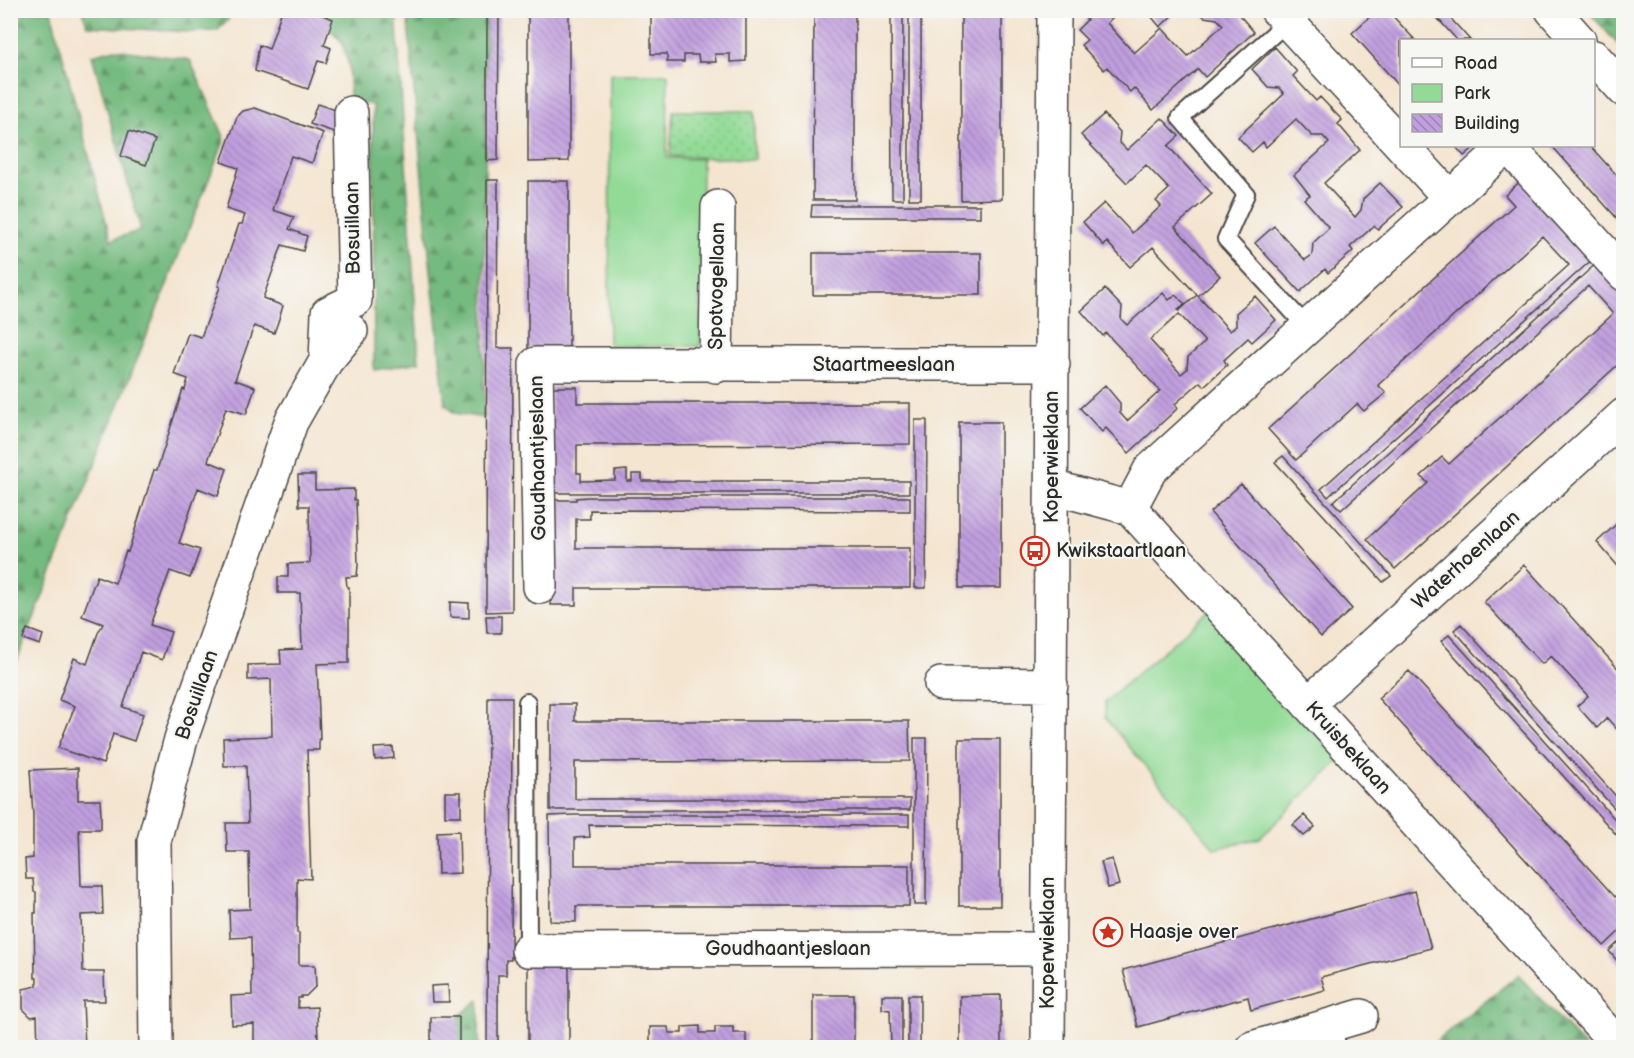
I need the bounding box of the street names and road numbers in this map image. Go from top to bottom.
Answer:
street label: Bosuillaan [340,181,366,275]
street label: Spotvogellaan [704,222,730,350]
street label: Staartmeeslaan [813,353,955,377]
street label: Goudhaantjeslaan [525,375,551,541]
street label: Koperwieklaan [1040,391,1064,523]
street label: Waterhoenlaan [1407,505,1525,615]
street label: Bosuillaan [170,647,224,743]
street label: Kruisbeklaan [1300,696,1396,800]
street label: Koperwieklaan [1036,877,1060,1009]
street label: Goudhaantjeslaan [705,937,871,961]

